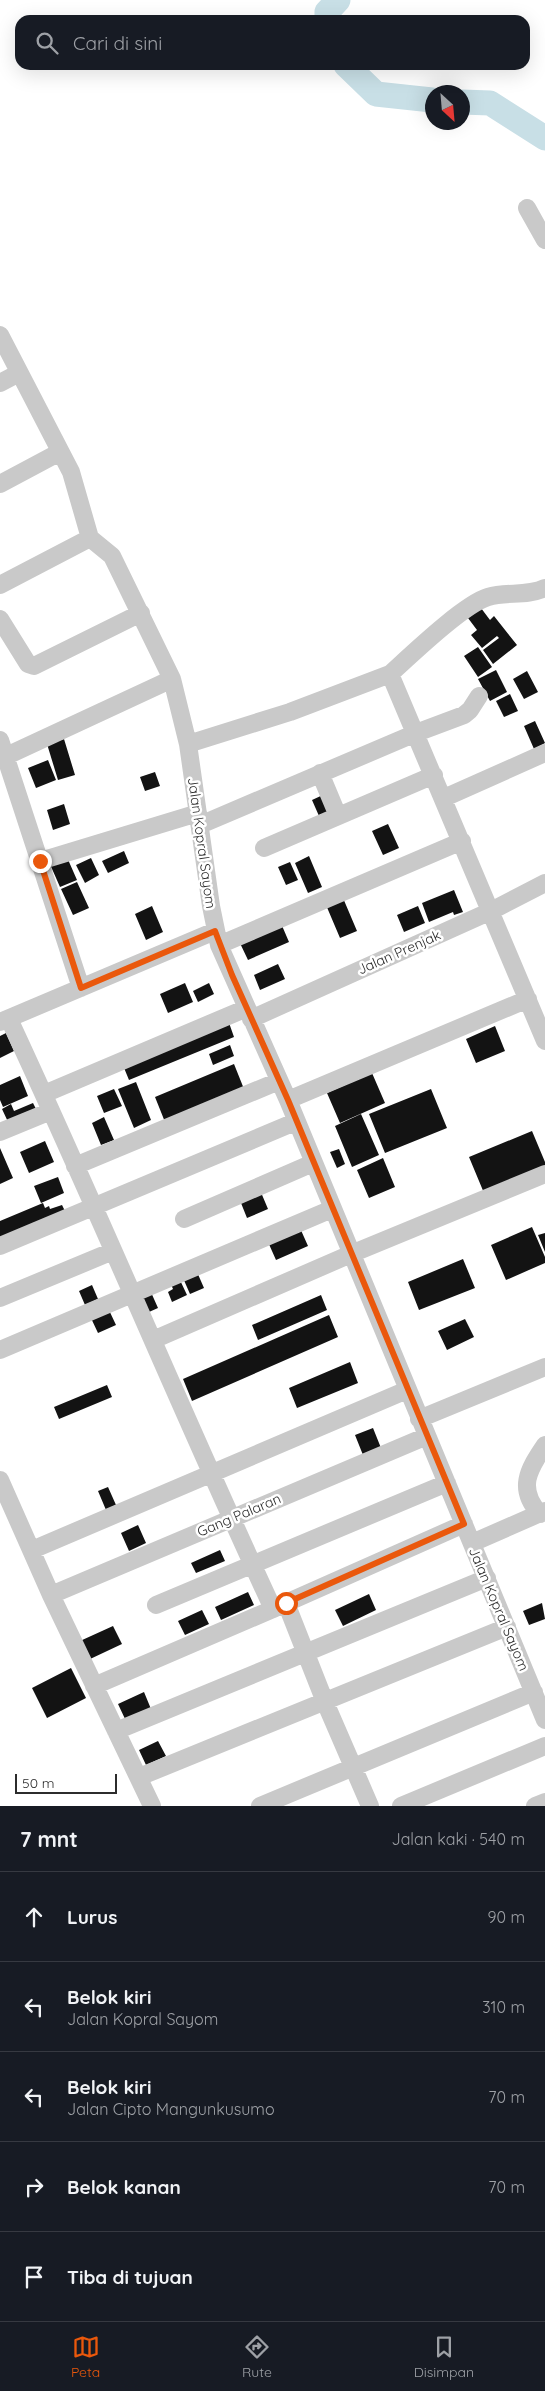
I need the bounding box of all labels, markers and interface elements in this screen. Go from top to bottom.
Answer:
search box [15,15,530,70]
icon: search [33,29,61,57]
text: Cari di sini [73,31,162,55]
north arrow [425,85,470,130]
street label: Jalan Kopral Sayom [184,776,220,910]
route end [29,850,52,873]
street label: Jalan Prenjak [355,926,443,978]
street label: Gang Palaran [194,1489,284,1541]
street label: Jalan Kopral Sayom [465,1545,533,1673]
route start [275,1592,298,1615]
scale bar [15,1771,118,1794]
text: 50 m [22,1774,55,1792]
text: 7 mnt [20,1826,78,1852]
text: Jalan kaki · 540 m [391,1829,525,1849]
icon: ahead [20,1903,48,1931]
text: Lurus [67,1905,117,1929]
text: 90 m [488,1907,525,1927]
text: Belok kiri [67,1985,152,2009]
icon: left [20,1993,48,2021]
text: 310 m [482,1997,525,2017]
text: Jalan Kopral Sayom [67,2009,218,2029]
text: Belok kiri [67,2075,152,2099]
icon: left [20,2083,48,2111]
text: 70 m [488,2087,525,2107]
text: Jalan Cipto Mangunkusumo [67,2099,275,2119]
icon: right [20,2173,48,2201]
text: Belok kanan [67,2175,181,2199]
text: 70 m [488,2177,525,2197]
icon: arrive [20,2263,48,2291]
text: Tiba di tujuan [67,2265,193,2289]
tab: Peta [71,2333,100,2381]
tab: Rute [242,2333,272,2381]
tab: Disimpan [414,2333,474,2381]

